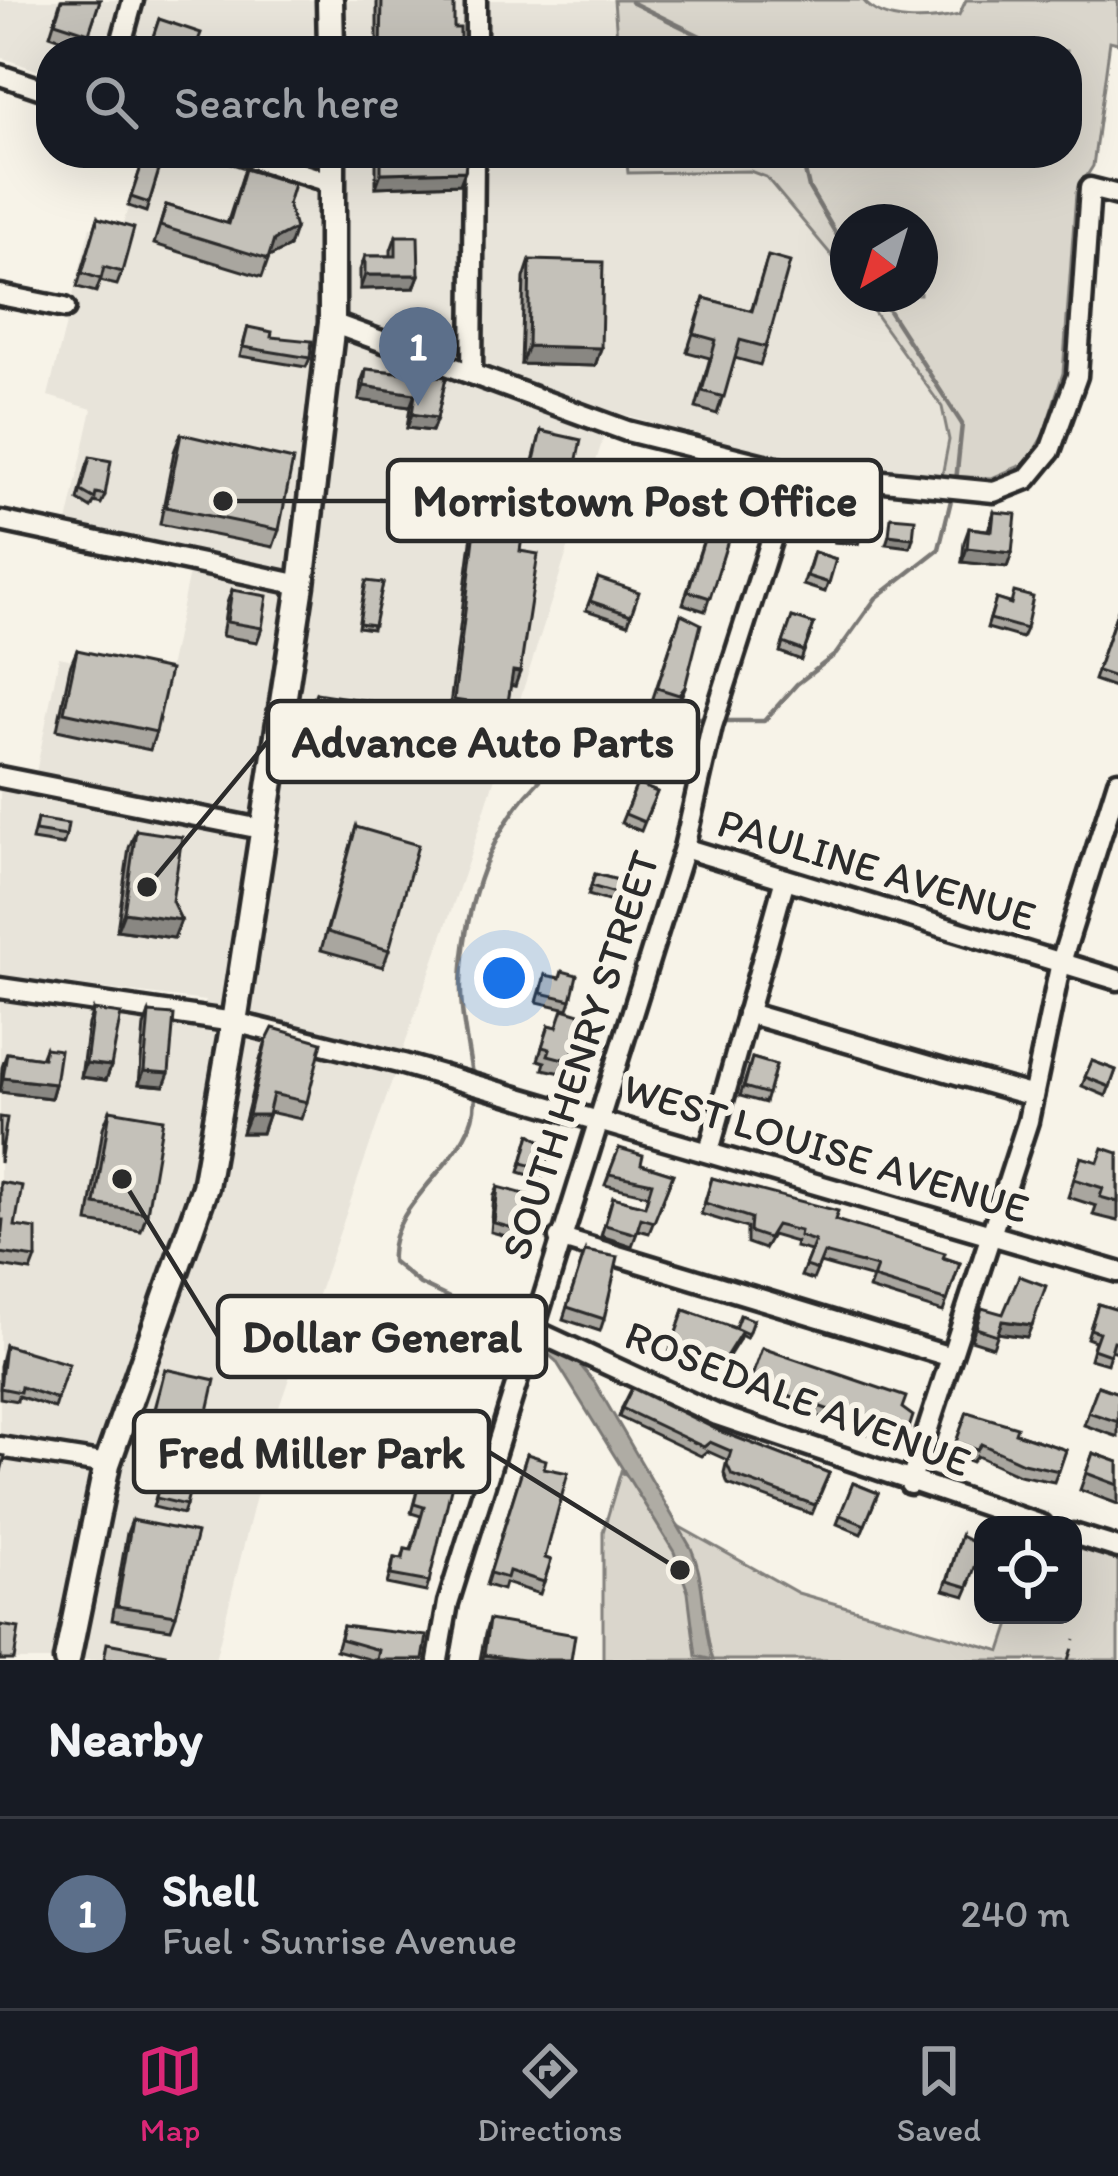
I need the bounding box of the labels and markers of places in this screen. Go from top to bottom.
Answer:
pin: 1 [379,307,457,406]
callout: Morristown Post Office [388,460,881,541]
callout: Advance Auto Parts [268,701,698,782]
callout: Dollar General [218,1296,546,1377]
callout: Fred Miller Park [134,1411,489,1492]

